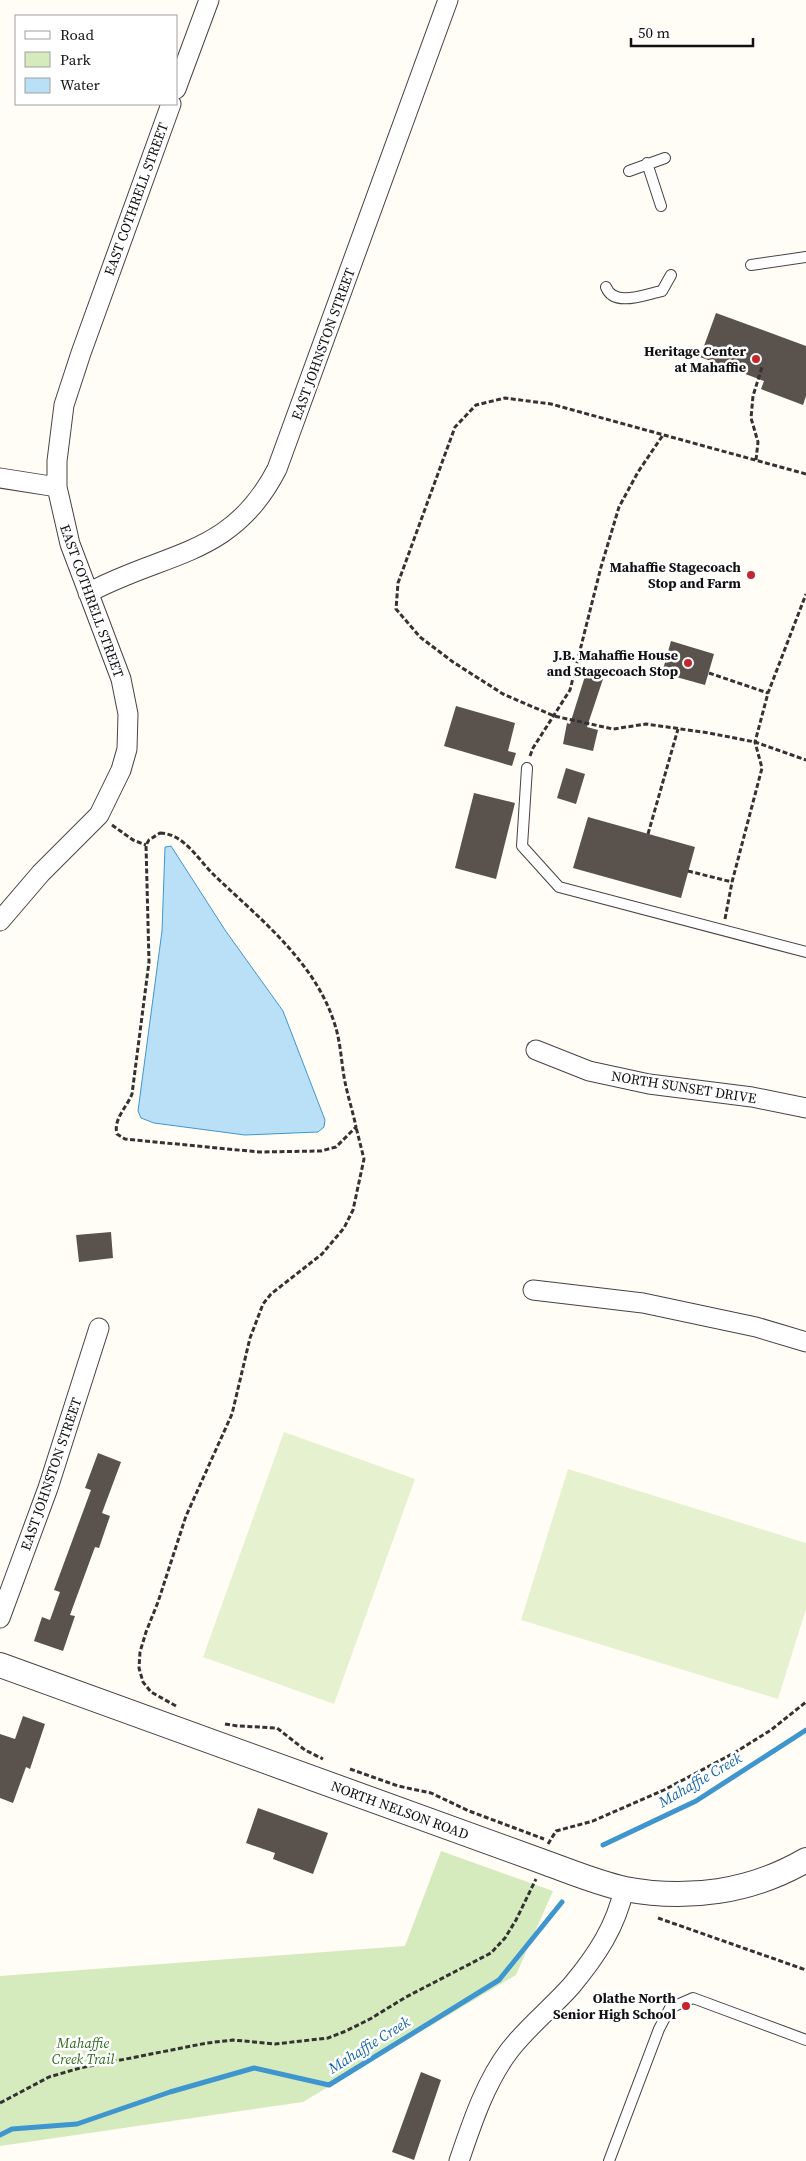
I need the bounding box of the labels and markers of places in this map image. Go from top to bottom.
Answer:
place label: Heritage Center at Mahaffie [644,341,746,377]
marker: Heritage Center at Mahaffie [750,353,762,365]
place label: Mahaffie Stagecoach Stop and Farm [610,557,741,593]
marker: Mahaffie Stagecoach Stop and Farm [745,569,757,581]
place label: J.B. Mahaffie House and Stagecoach Stop [547,645,678,681]
marker: J.B. Mahaffie House and Stagecoach Stop [682,657,694,669]
place label: Olathe North Senior High School [553,1988,676,2024]
marker: Olathe North Senior High School [680,2000,692,2012]

